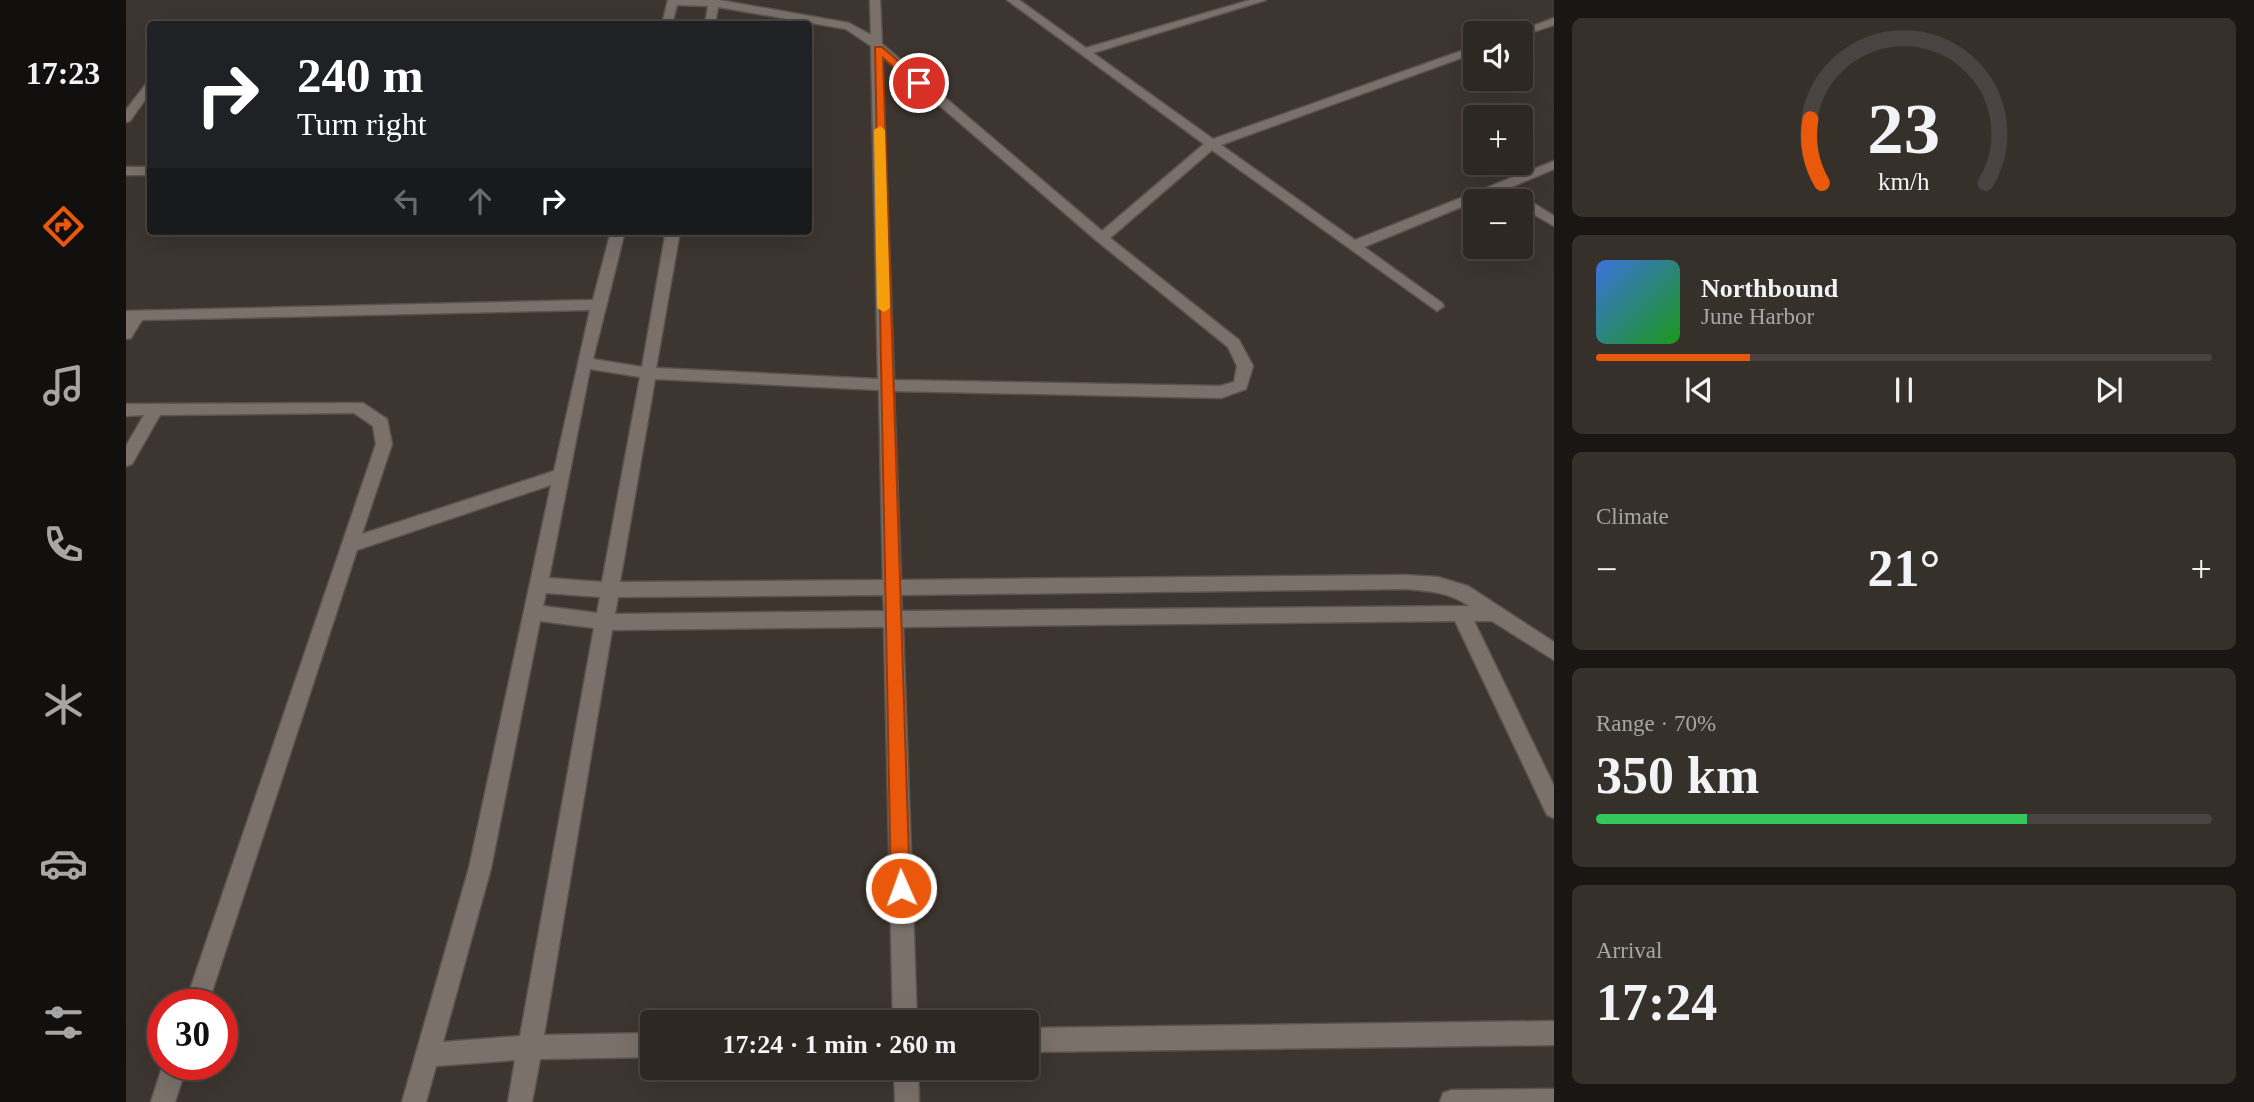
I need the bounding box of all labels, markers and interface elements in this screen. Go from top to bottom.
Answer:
map controls [1463,21,1533,259]
button: sound [1463,21,1533,91]
text: 240 m [297,48,424,103]
icon: right [182,49,273,140]
pin [889,53,949,113]
text: 17:23 [26,55,100,91]
icon: arrive [900,64,938,102]
text: 23 [1868,89,1940,170]
button: + [1463,105,1533,175]
text: Turn right [297,106,427,142]
text: km/h [1878,168,1930,195]
icon: left [388,182,426,220]
icon: ahead [461,182,499,220]
icon: right [534,182,572,220]
button: − [1463,189,1533,259]
icon: directions [39,202,88,251]
text: Northbound [1701,274,1838,303]
text: June Harbor [1701,304,1814,329]
icon: music [39,361,88,410]
icon: previous [1680,371,1718,409]
icon: pause [1885,371,1923,409]
icon: next [2090,371,2128,409]
text: Climate [1596,504,1669,529]
icon: phone [39,520,88,569]
text: 21° [1868,540,1940,597]
text: − [1596,548,1617,590]
text: + [2191,548,2212,590]
icon: climate [39,680,88,729]
text: Range · 70% [1596,711,1716,736]
text: 350 km [1596,747,1759,804]
icon: car [39,839,88,888]
position arrow [864,851,938,925]
text: Arrival [1596,938,1662,963]
text: 17:24 [1596,974,1717,1031]
speed limit sign: 30 [147,989,238,1080]
icon: filters [39,998,88,1047]
text: 17:24 · 1 min · 260 m [723,1030,957,1059]

